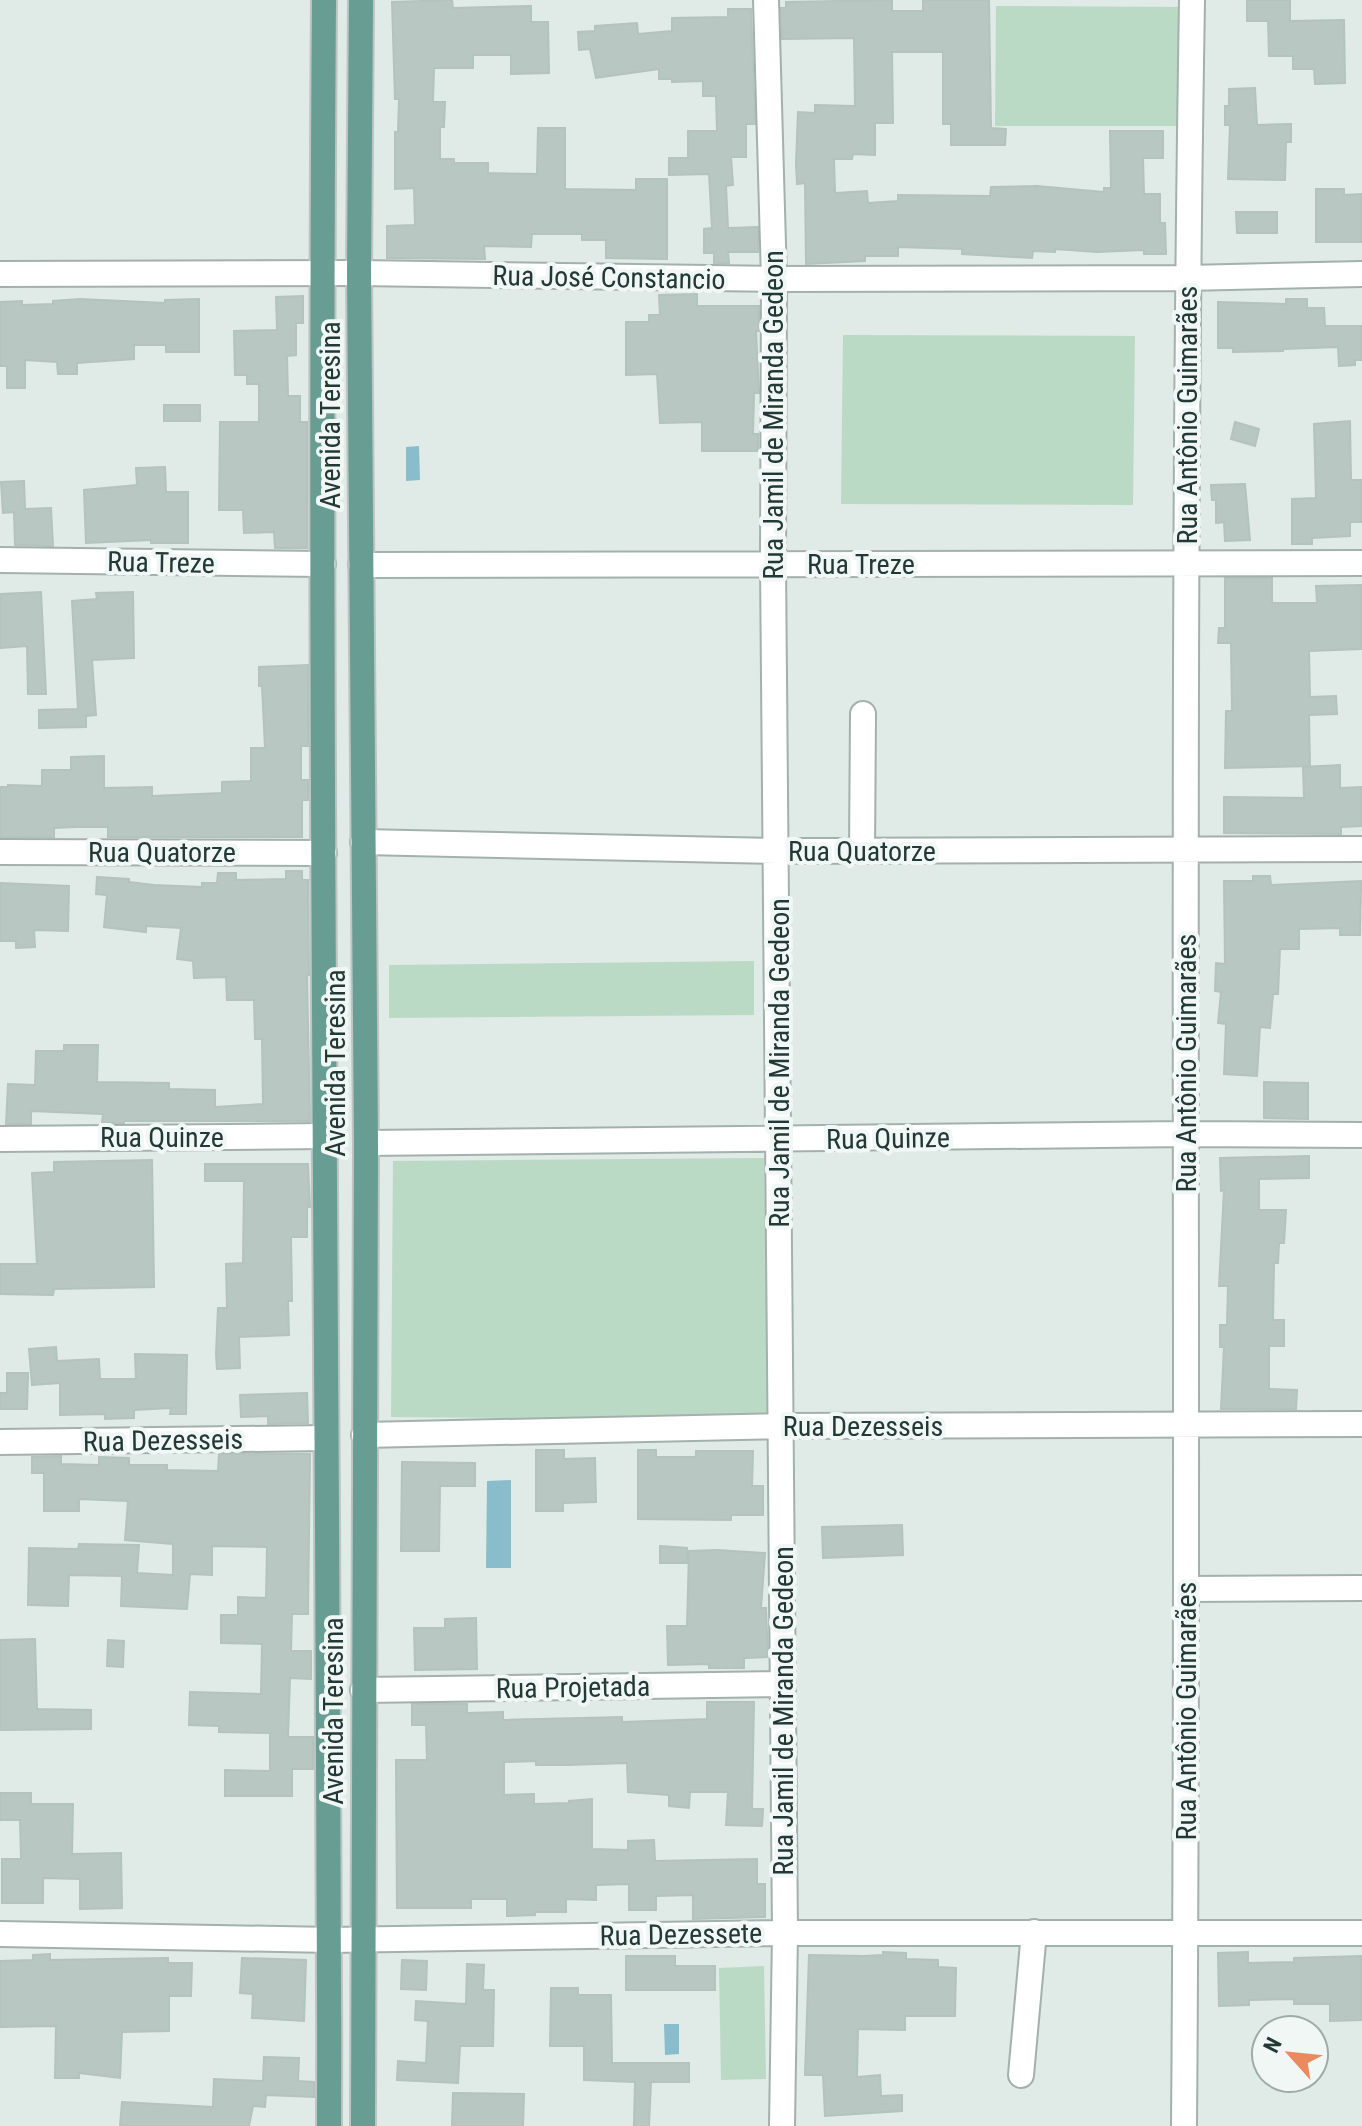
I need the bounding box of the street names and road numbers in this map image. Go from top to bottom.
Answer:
street label: Rua Jamil de Miranda Gedeon [757,250,790,580]
street label: Rua José Constancio [492,259,726,296]
street label: Rua Antônio Guimarães [1171,286,1204,544]
street label: Avenida Teresina [314,321,347,509]
street label: Rua Treze [107,545,215,580]
street label: Rua Treze [807,548,915,581]
street label: Rua Quatorze [788,835,936,868]
street label: Rua Quatorze [88,836,236,869]
street label: Rua Jamil de Miranda Gedeon [763,898,796,1228]
street label: Rua Antônio Guimarães [1170,934,1203,1192]
street label: Avenida Teresina [319,969,352,1157]
street label: Rua Quinze [100,1121,224,1154]
street label: Rua Quinze [826,1121,950,1156]
street label: Rua Dezesseis [783,1410,943,1443]
street label: Rua Dezesseis [83,1423,243,1458]
street label: Rua Jamil de Miranda Gedeon [767,1546,800,1876]
street label: Rua Antônio Guimarães [1170,1582,1203,1840]
street label: Avenida Teresina [317,1617,350,1805]
street label: Rua Projetada [495,1670,651,1705]
street label: Rua Dezessete [599,1917,763,1952]

